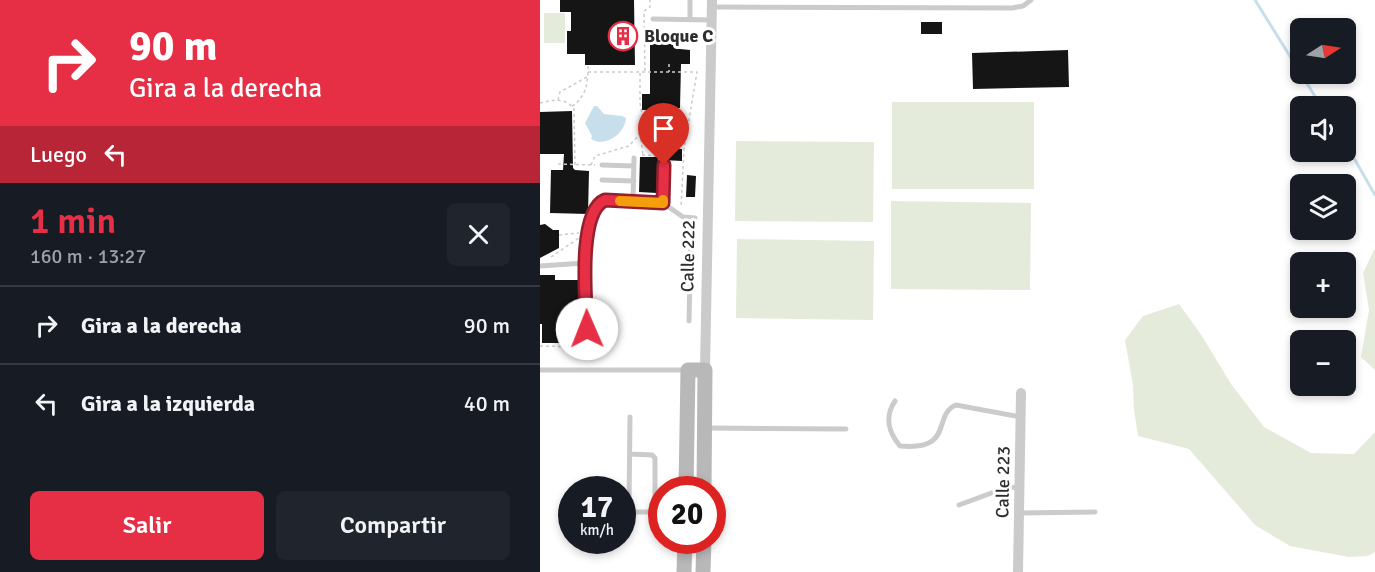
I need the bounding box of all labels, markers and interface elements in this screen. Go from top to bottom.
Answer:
north arrow [1290,18,1356,84]
map controls [1290,18,1356,396]
building icon: Bloque C [607,20,639,52]
text: 90 m [129,21,218,72]
icon: right [30,24,108,102]
place label: Bloque C [644,25,713,47]
text: Gira a la derecha [129,72,322,105]
button: sound [1290,96,1356,162]
pin [638,103,689,165]
icon: arrive [647,112,680,145]
icon: left [99,138,132,171]
text: Luego [30,141,87,168]
button: layers [1290,174,1356,240]
text: 1 min [30,199,116,244]
button: close [447,203,510,266]
street label: Calle 222 [676,220,700,292]
text: 160 m · 13:27 [30,244,146,269]
button: + [1290,252,1356,318]
position arrow [555,297,619,361]
icon: right [30,309,63,342]
text: Gira a la derecha [81,312,242,339]
text: 90 m [464,312,510,339]
button: − [1290,330,1356,396]
icon: left [30,387,63,420]
text: Gira a la izquierda [81,390,255,417]
text: 40 m [464,390,510,417]
street label: Calle 223 [991,446,1015,518]
speed limit sign: 20 [648,476,726,554]
text: 17 [581,489,613,526]
button: Salir [30,491,264,560]
button: Compartir [276,491,510,560]
text: km/h [580,521,614,539]

